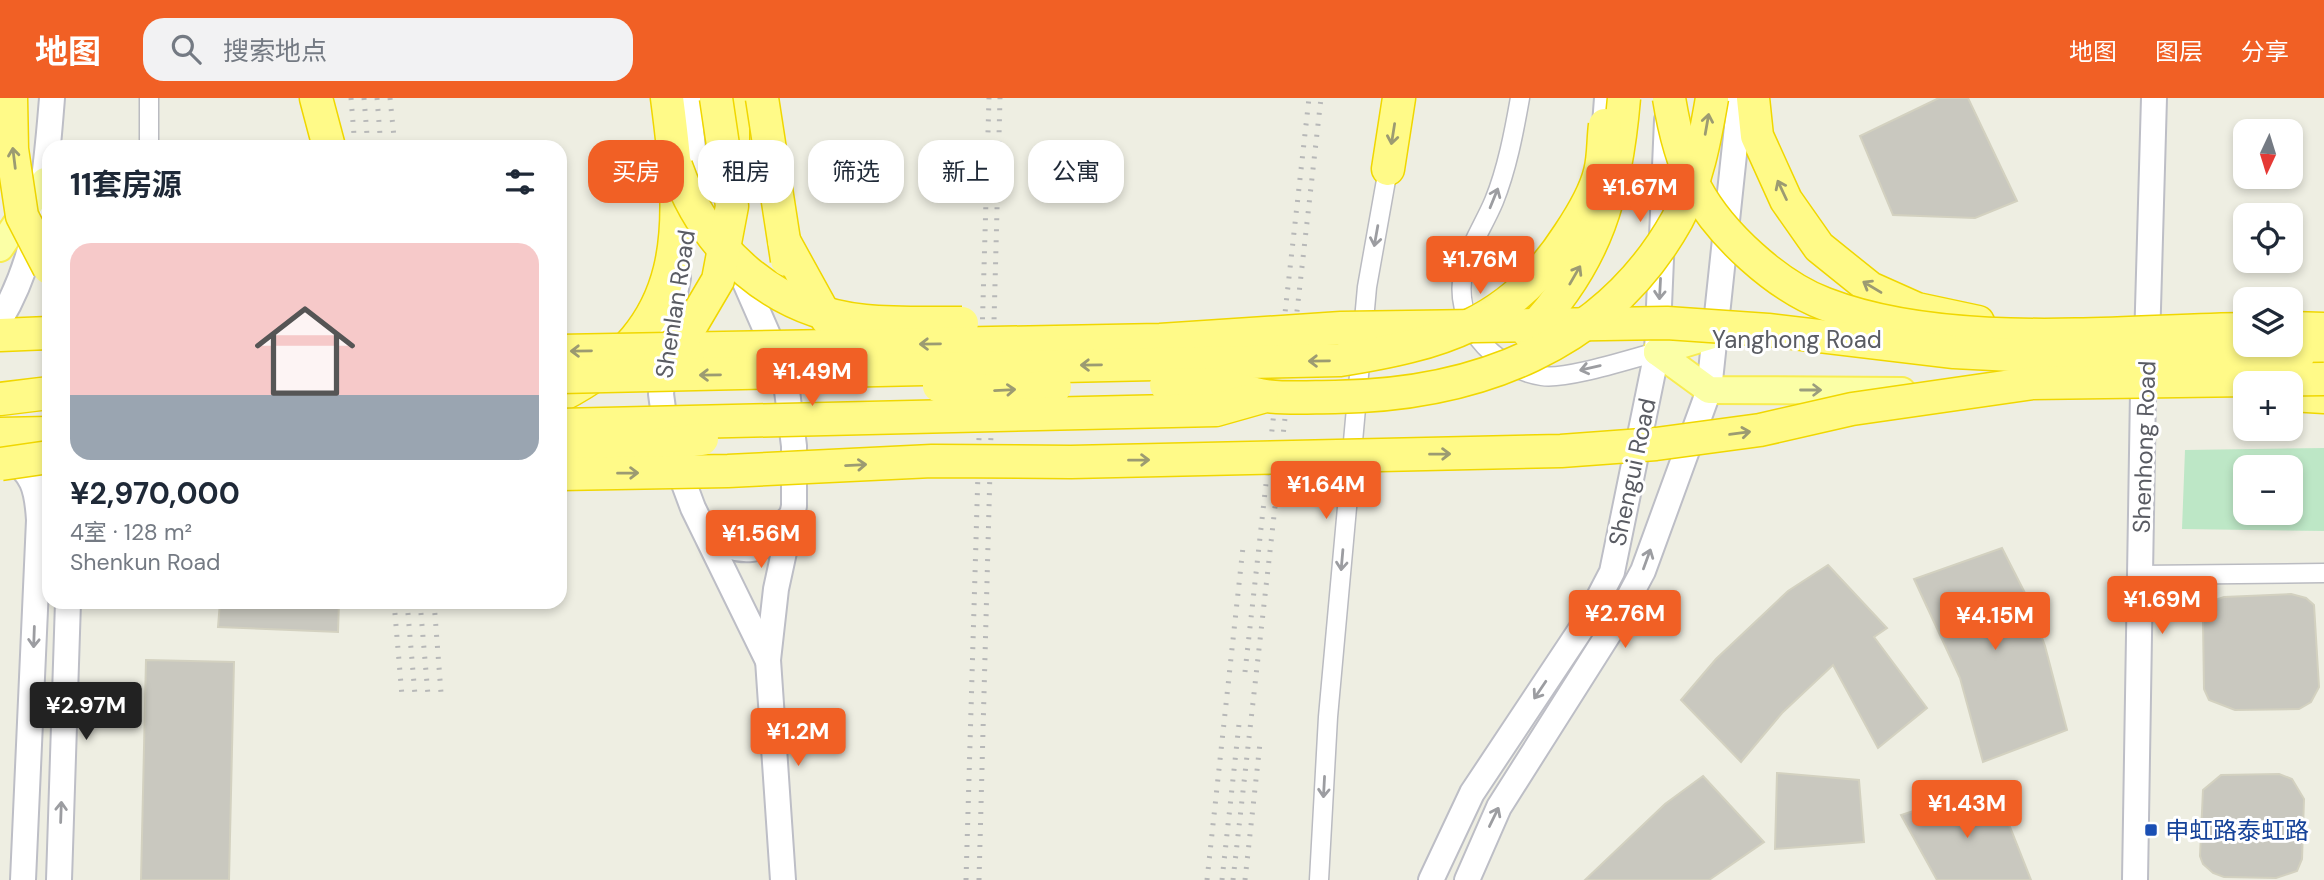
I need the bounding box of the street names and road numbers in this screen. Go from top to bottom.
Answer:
street label: Shenlan Road [648,228,702,380]
street label: Yanghong Road [1712,324,1882,355]
street label: Shenhong Road [2125,360,2163,534]
street label: Shengui Road [1601,395,1663,549]

